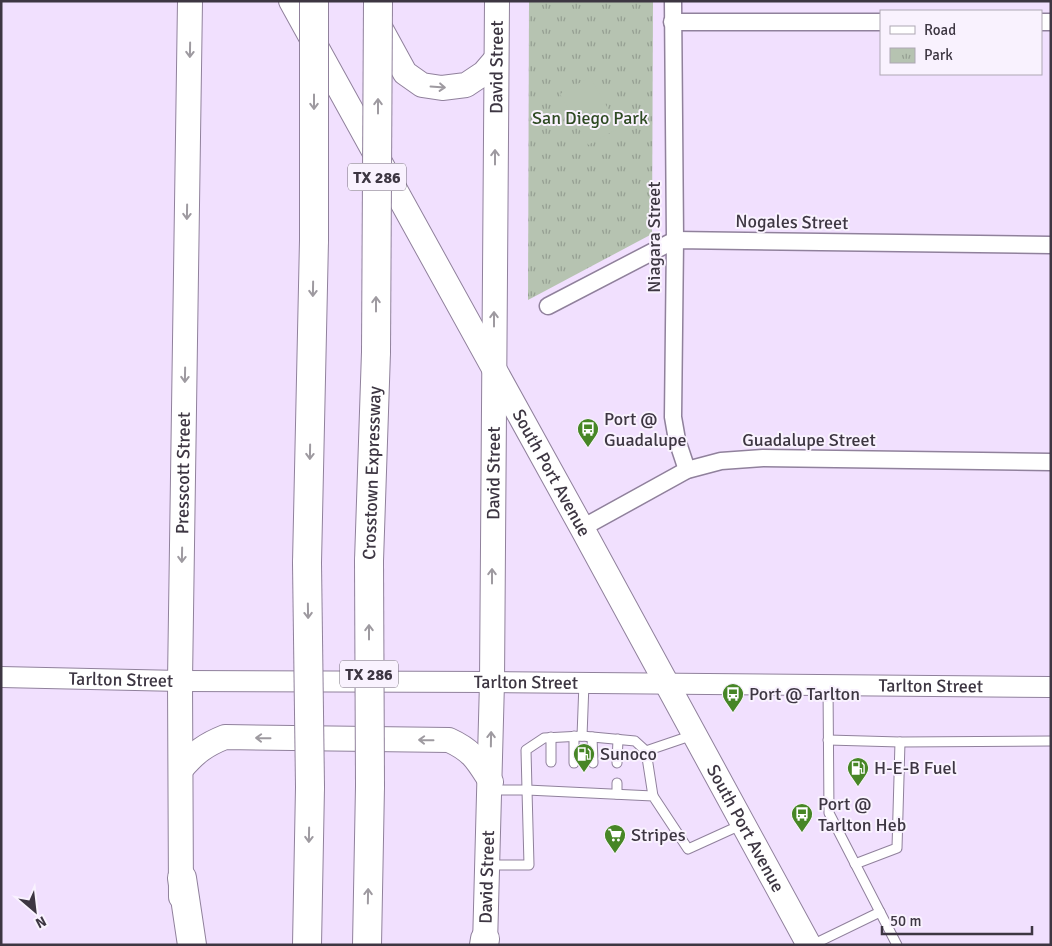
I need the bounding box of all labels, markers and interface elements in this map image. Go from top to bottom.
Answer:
legend [880,10,1042,75]
street label: David Street [485,20,508,114]
text: Road [924,21,956,39]
one-way arrow [185,42,195,58]
text: Park [924,46,953,64]
one-way arrow [430,82,446,91]
one-way arrow [309,94,319,110]
one-way arrow [373,98,383,114]
park label: San Diego Park [532,107,648,129]
one-way arrow [490,149,500,165]
road number: TX 286 [348,163,406,190]
street label: Niagara Street [643,181,665,293]
one-way arrow [182,204,192,220]
street label: Nogales Street [735,210,849,234]
one-way arrow [308,280,318,297]
one-way arrow [371,296,381,312]
one-way arrow [489,311,498,327]
one-way arrow [180,366,190,383]
street label: Crosstown Expressway [358,385,386,560]
street label: South Port Avenue [508,405,595,540]
place label: Port @ Guadalupe [604,408,687,451]
street label: Presscott Street [171,412,195,534]
bus stop icon: Port @ Guadalupe [576,417,600,448]
street label: David Street [482,426,505,520]
street label: Guadalupe Street [742,429,876,451]
one-way arrow [305,443,314,459]
one-way arrow [177,546,187,563]
one-way arrow [487,568,497,584]
one-way arrow [303,603,313,619]
one-way arrow [364,625,374,641]
road number: TX 286 [340,661,398,688]
street label: Tarlton Street [68,668,173,692]
street label: Tarlton Street [474,671,578,694]
street label: Tarlton Street [879,674,983,697]
bus stop icon: Port @ Tarlton [721,682,745,713]
place label: Port @ Tarlton [749,683,860,705]
one-way arrow [486,731,496,747]
one-way arrow [256,733,272,743]
one-way arrow [418,735,434,745]
fuel station icon: Sunoco [572,742,596,773]
place label: Sunoco [600,743,657,765]
fuel station icon: H-E-B Fuel [846,756,870,787]
place label: H-E-B Fuel [874,757,957,779]
street label: South Port Avenue [702,761,789,896]
place label: Port @ Tarlton Heb [818,793,906,836]
bus stop icon: Port @ Tarlton Heb [790,802,814,833]
supermarket icon: Stripes [603,823,627,854]
place label: Stripes [631,824,686,846]
one-way arrow [304,827,314,843]
street label: David Street [475,830,499,924]
north arrow [10,886,60,936]
one-way arrow [363,888,372,904]
scale bar [882,904,1032,936]
text: N [33,912,49,932]
text: 50 m [890,912,921,930]

